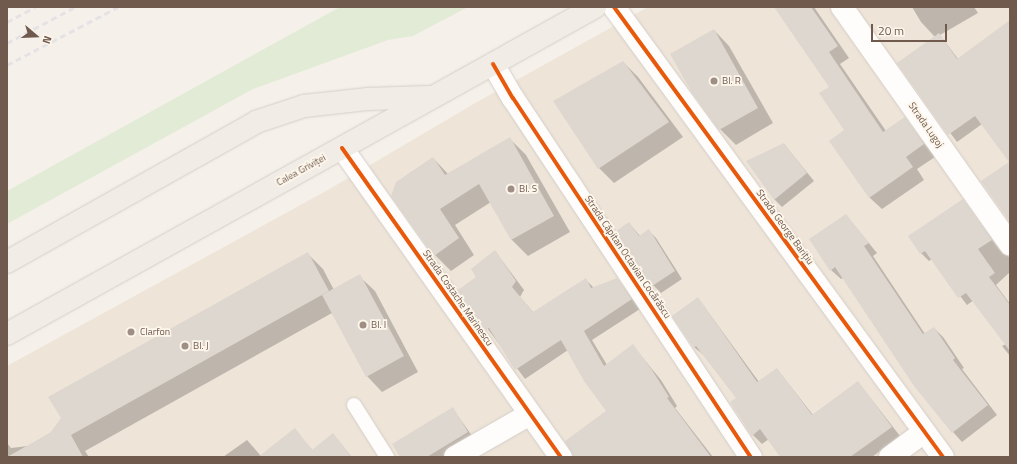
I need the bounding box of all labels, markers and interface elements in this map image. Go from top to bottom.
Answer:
north arrow [16,16,56,56]
scale bar [873,16,949,42]
text: 20 m [878,21,904,40]
text: N [39,34,56,46]
place label: Bl. R [722,75,741,87]
marker: Bl. R [709,76,719,86]
street label: Strada Lugoj [906,100,946,150]
street label: Calea Griviței [274,152,328,188]
place label: Bl. S [519,183,537,195]
marker: Bl. S [506,184,516,194]
street label: Strada George Barițiu [754,187,816,267]
street label: Strada Căpitan Octavian Cocărăscu [582,193,674,321]
street label: Strada Costache Marinescu [420,248,496,348]
place label: Bl. I [371,319,386,331]
marker: Bl. I [358,320,368,330]
marker: Clarfon [125,326,137,338]
place label: Clarfon [140,326,170,338]
place label: Bl. J [193,340,209,352]
marker: Bl. J [180,341,190,351]

